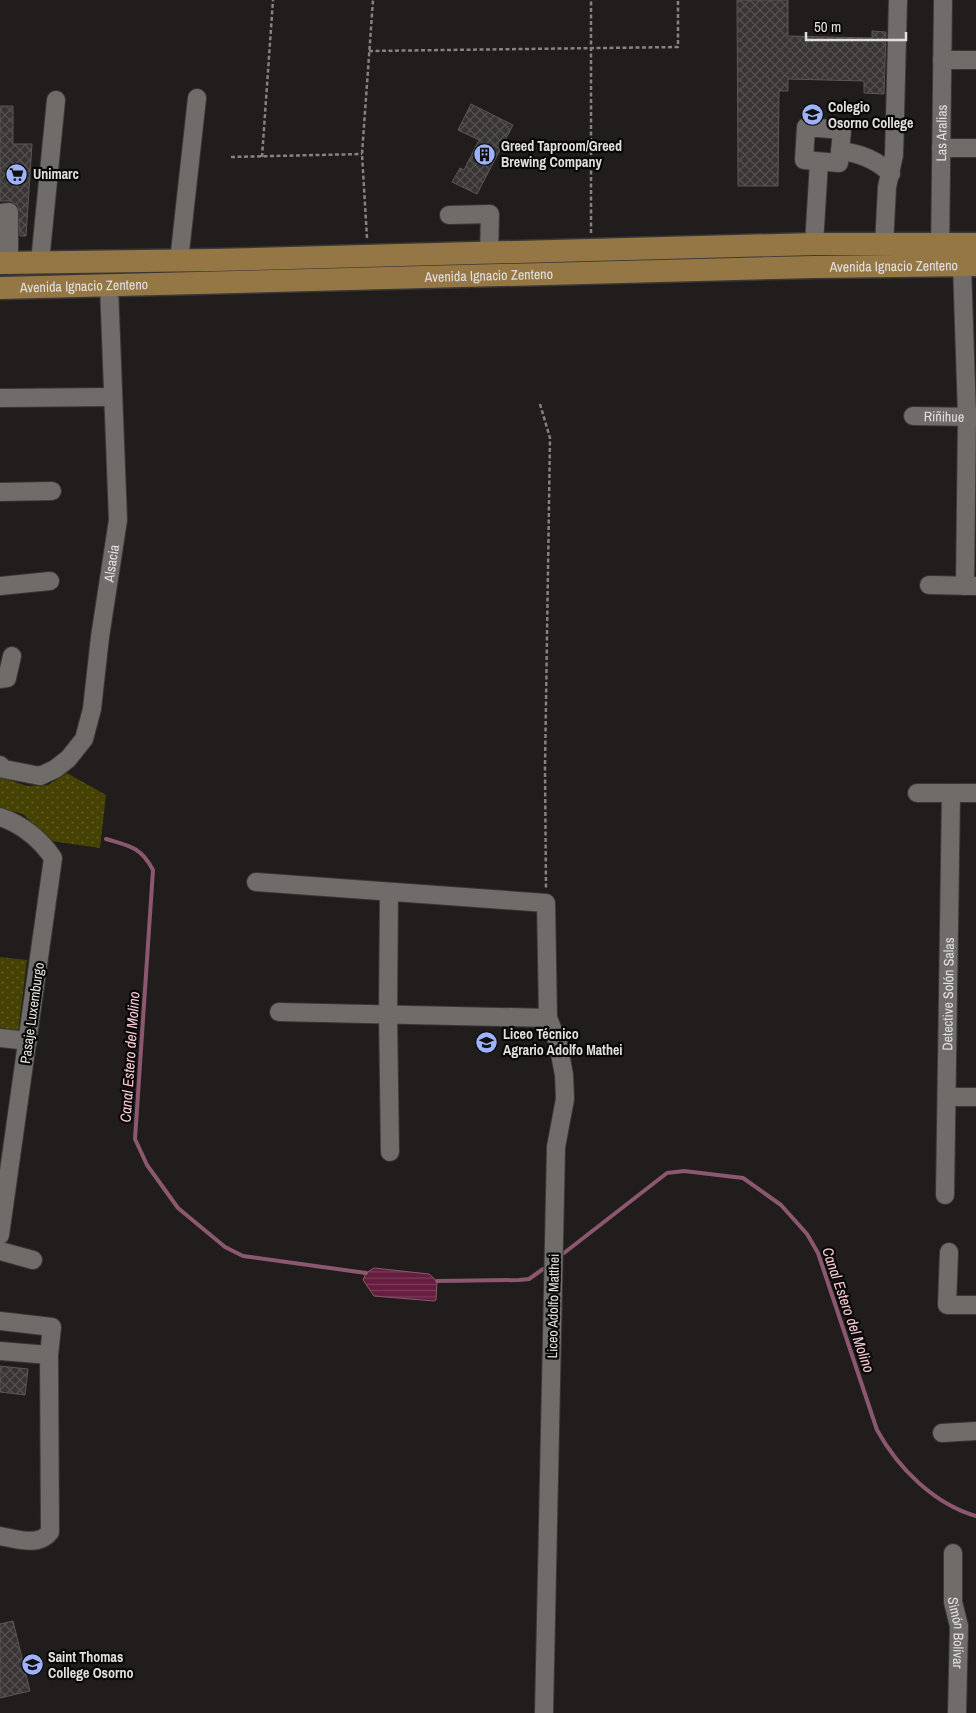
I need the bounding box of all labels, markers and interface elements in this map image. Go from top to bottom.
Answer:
scale bar [806,10,906,42]
text: 50 m [814,16,841,37]
place label: Colegio Osorno College [828,98,913,132]
school or university icon: Colegio Osorno College [800,103,824,127]
street label: Las Aralias [932,104,951,162]
place label: Greed Taproom/Greed Brewing Company [501,137,622,171]
building icon: Greed Taproom/Greed Brewing Company [473,142,497,166]
supermarket icon: Unimarc [5,162,29,186]
place label: Unimarc [33,165,79,183]
street label: Avenida Ignacio Zenteno [828,256,958,276]
street label: Avenida Ignacio Zenteno [423,265,553,286]
street label: Avenida Ignacio Zenteno [19,275,148,297]
street label: Riñihue [924,407,964,426]
street label: Alsacia [99,543,123,584]
street label: Detective Solón Salas [938,937,958,1051]
street label: Pasaje Luxemburgo [16,961,48,1065]
water label: Canal Estero del Molino [114,991,145,1123]
place label: Liceo Técnico Agrario Adolfo Mathei [503,1025,623,1059]
school or university icon: Liceo Técnico Agrario Adolfo Mathei [475,1030,499,1054]
water label: Canal Estero del Molino [817,1244,880,1375]
street label: Liceo Adolfo Matthei [543,1254,563,1358]
street label: Simón Bolívar [944,1597,968,1669]
place label: Saint Thomas College Osorno [48,1648,133,1682]
school or university icon: Saint Thomas College Osorno [20,1653,44,1677]

